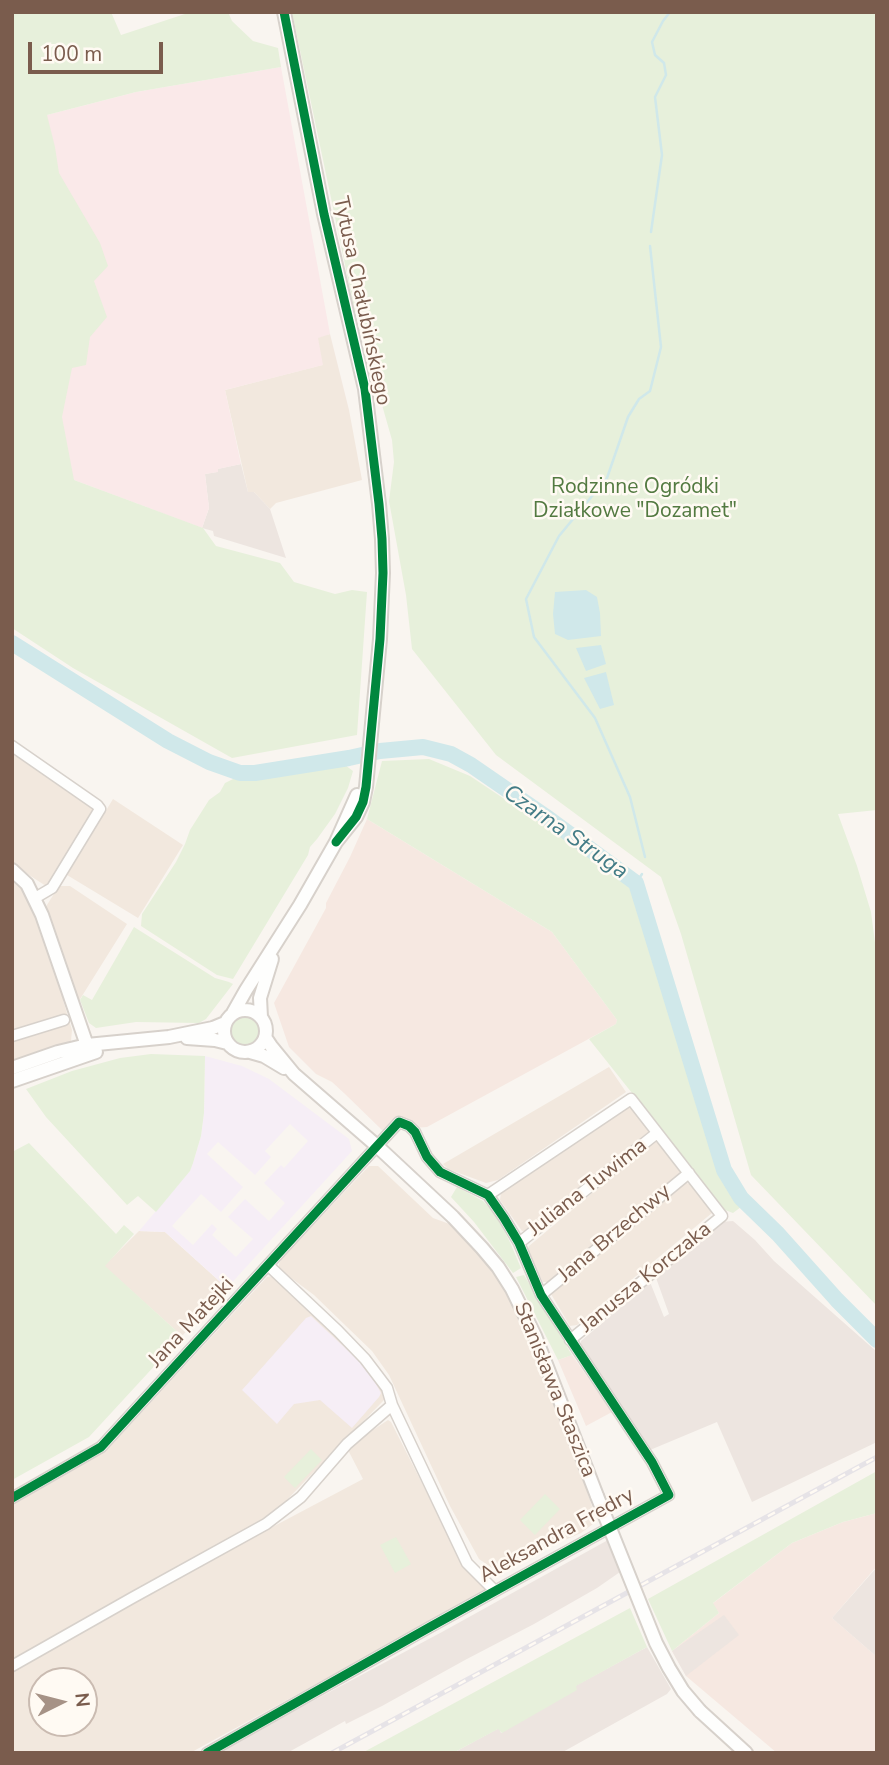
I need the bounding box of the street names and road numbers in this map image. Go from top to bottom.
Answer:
street label: Tytusa Chałubińskiego [327,194,395,408]
street label: Juliana Tuwima [524,1134,652,1242]
street label: Jana Brzechwy [554,1180,676,1288]
street label: Janusza Korczaka [575,1217,717,1339]
street label: Jana Matejki [144,1273,240,1373]
street label: Stanisława Staszica [507,1299,601,1481]
street label: Aleksandra Fredry [475,1483,639,1589]

